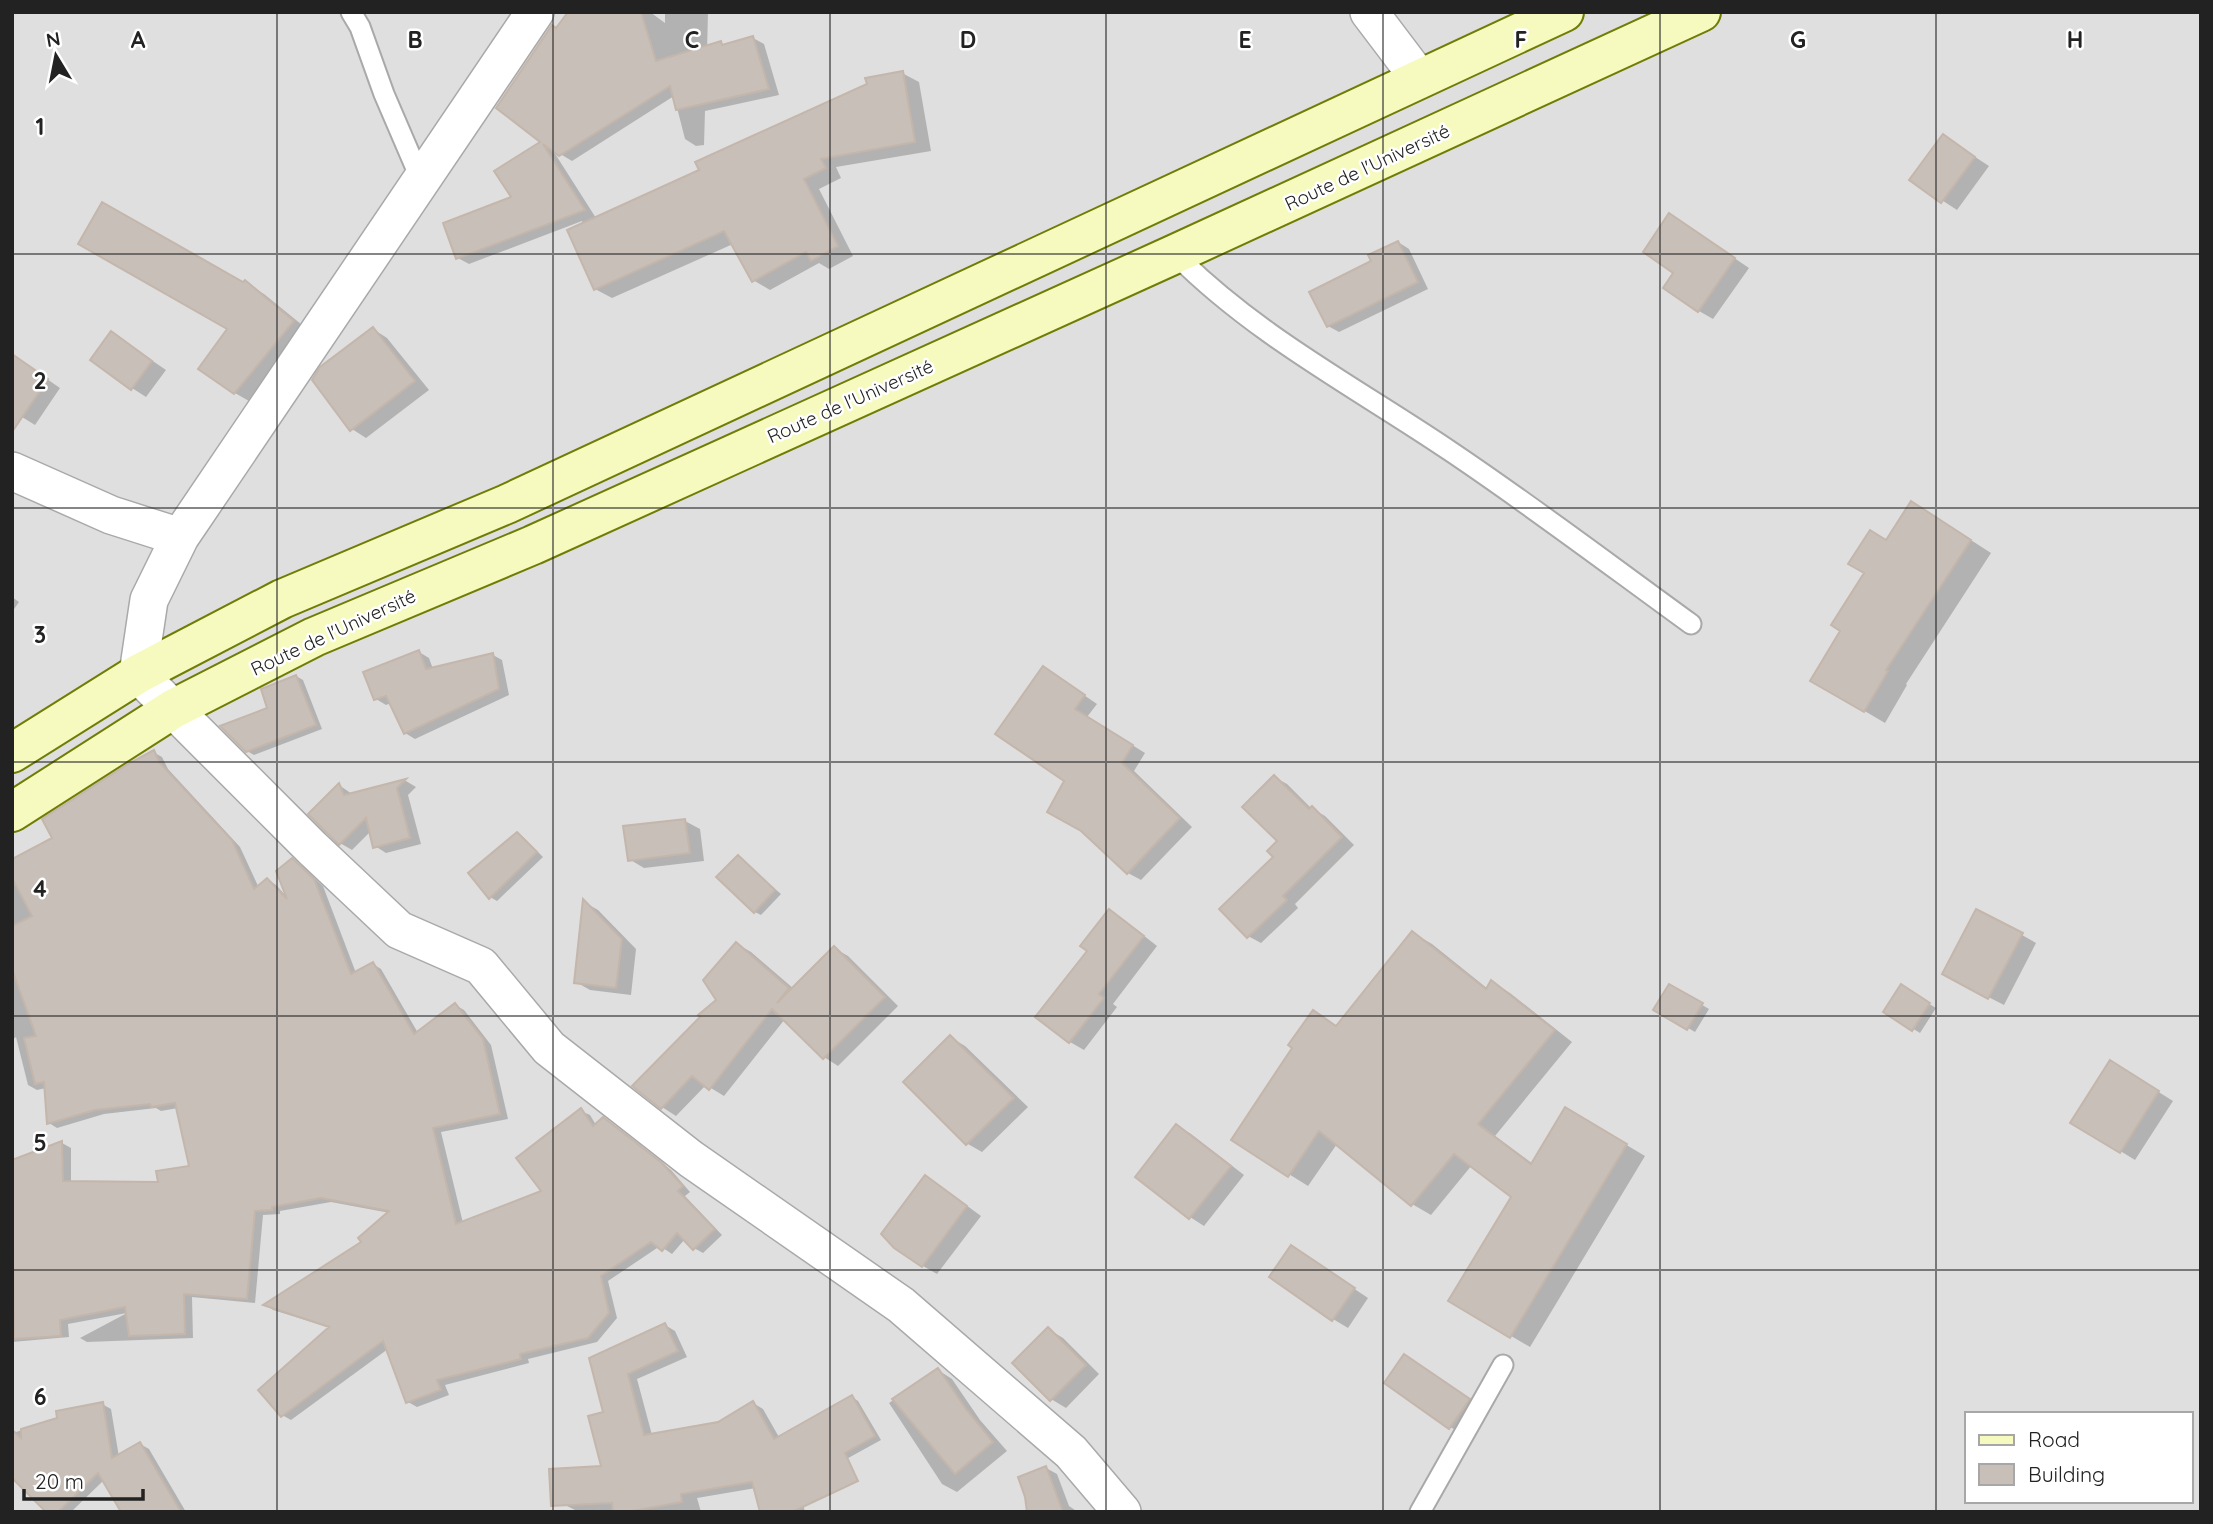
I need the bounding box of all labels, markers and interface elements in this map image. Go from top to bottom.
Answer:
north arrow [21,21,91,91]
text: A [131,25,146,54]
text: B [407,25,423,54]
text: C [685,25,699,54]
text: D [960,25,976,54]
text: E [1238,25,1252,54]
text: F [1515,25,1527,54]
text: G [1790,25,1806,54]
text: H [2067,25,2083,54]
text: N [44,26,62,52]
text: 1 [36,112,44,141]
street label: Route de l'Université [1281,118,1453,216]
street label: Route de l'Université [763,354,937,448]
text: 2 [33,366,47,395]
street label: Route de l'Université [247,583,419,681]
text: 3 [34,620,46,649]
text: 4 [33,874,47,903]
text: 5 [33,1128,47,1157]
text: 6 [34,1382,46,1411]
legend [1965,1412,2192,1503]
text: Road [2028,1426,2080,1452]
scale bar [24,1458,144,1502]
text: Building [2028,1461,2105,1487]
text: 20 m [35,1468,84,1494]

